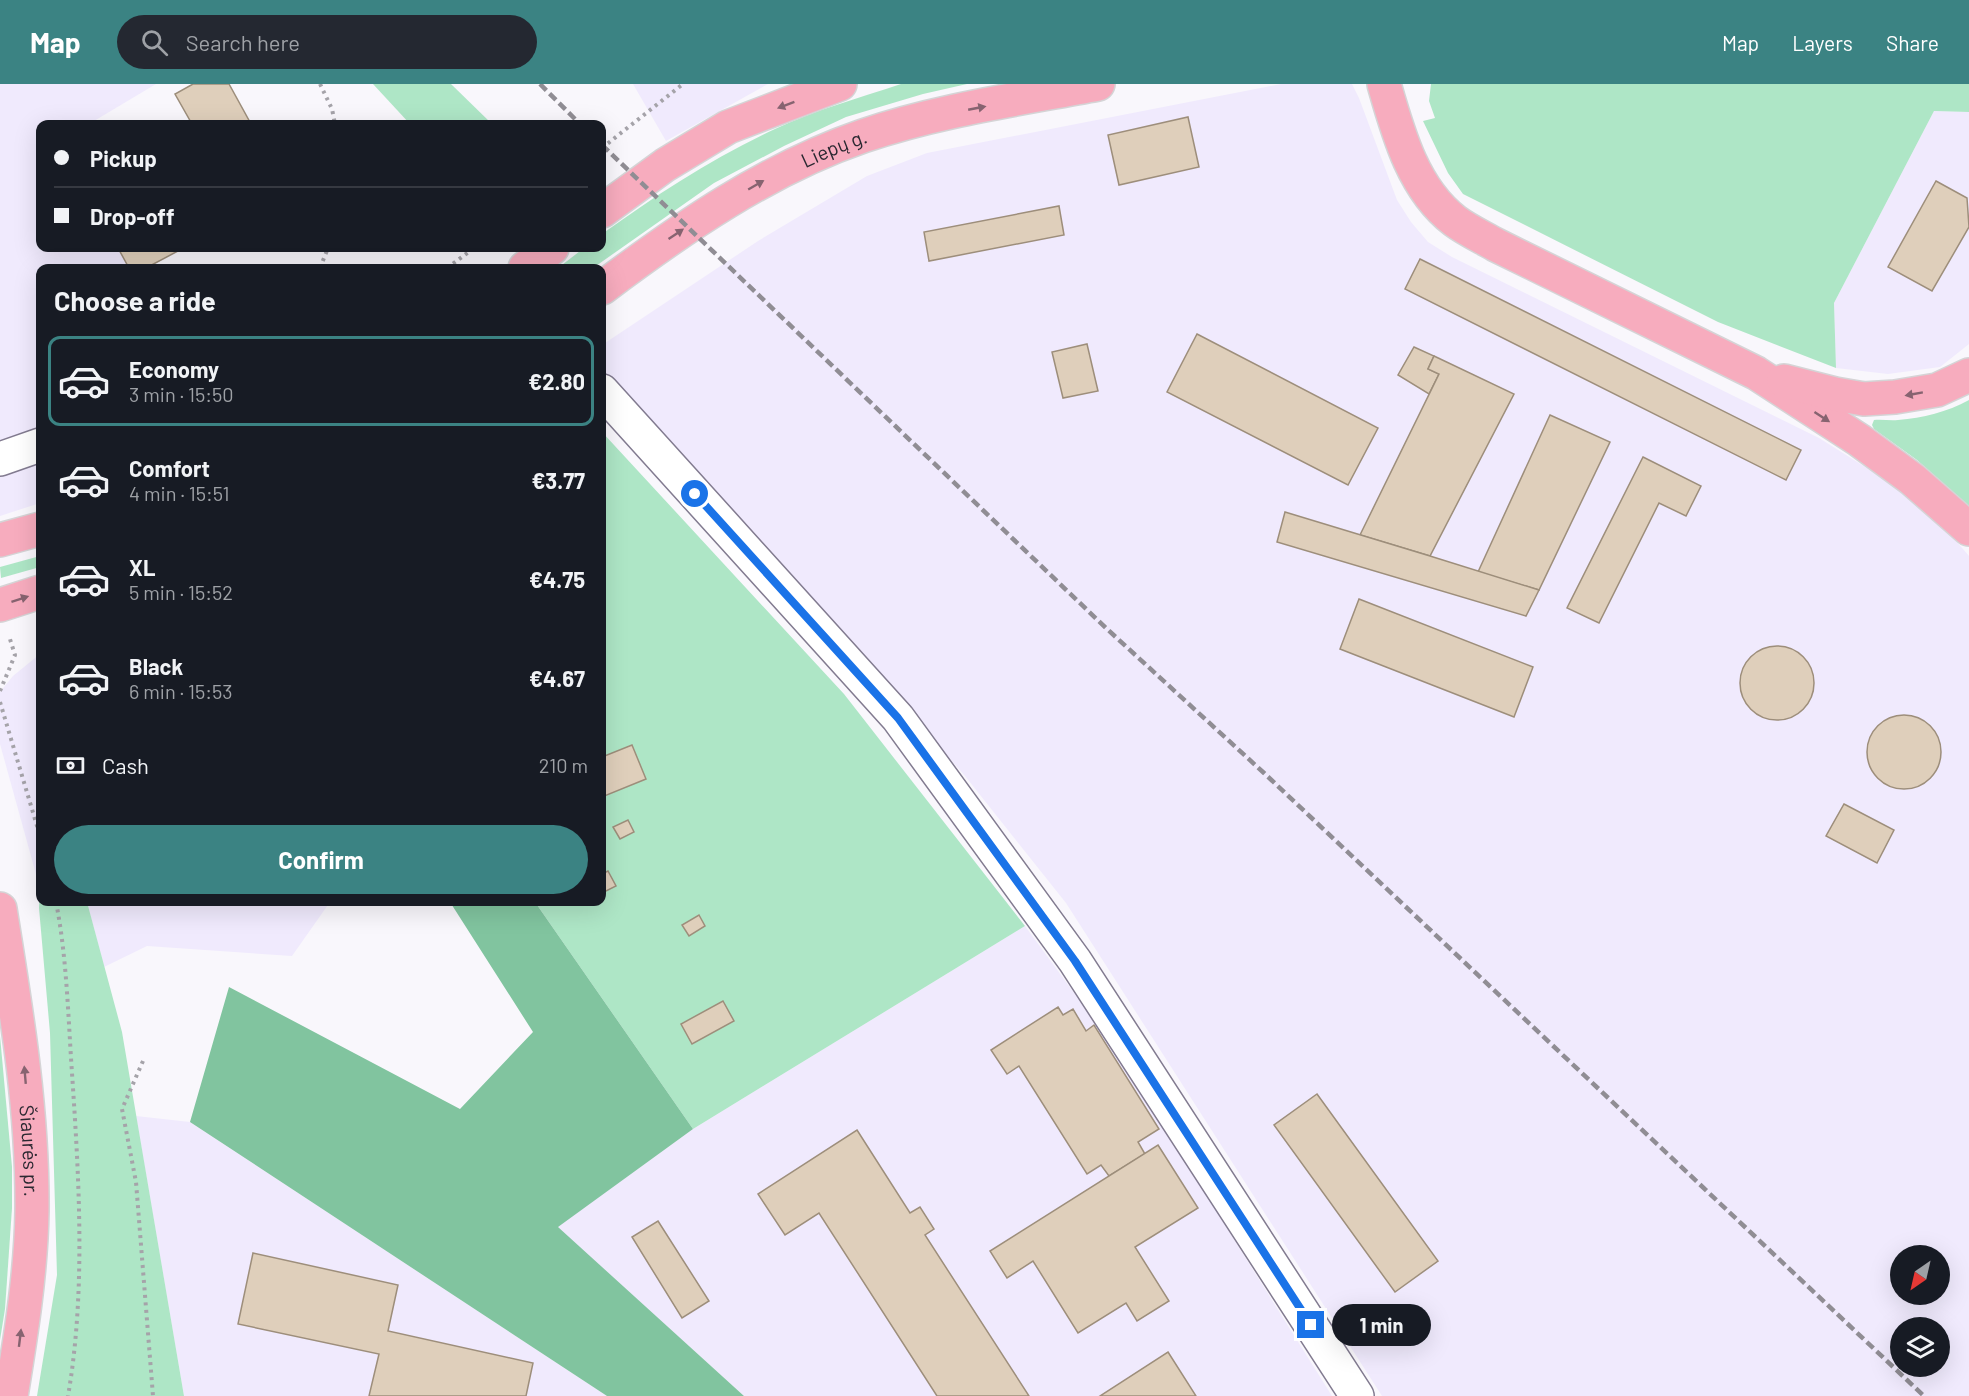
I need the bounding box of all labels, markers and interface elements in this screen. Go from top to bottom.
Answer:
search box [117,15,537,69]
text: Map [30,25,81,59]
icon: search [138,26,171,59]
text: Search here [186,29,300,55]
text: Map [1722,30,1759,55]
text: Layers [1792,30,1853,55]
text: Share [1886,30,1939,55]
one-way arrow [777,101,795,110]
one-way arrow [967,103,986,112]
street label: Liepų g. [797,124,870,172]
text: Pickup [90,145,157,171]
one-way arrow [748,180,764,191]
text: Drop-off [90,203,174,229]
one-way arrow [668,228,684,240]
text: Choose a ride [54,284,216,316]
icon: car [57,354,111,408]
text: Economy [129,356,219,382]
text: €2.80 [528,368,585,394]
text: 3 min · 15:50 [129,382,234,406]
one-way arrow [1905,390,1924,399]
one-way arrow [1814,411,1831,422]
icon: car [57,453,111,507]
text: Comfort [129,455,210,481]
text: €3.77 [531,467,585,493]
route start [681,480,708,507]
text: 4 min · 15:51 [129,481,229,505]
icon: car [57,552,111,606]
text: XL [129,554,155,580]
text: €4.75 [529,566,585,592]
text: 5 min · 15:52 [129,580,233,604]
one-way arrow [11,593,29,603]
icon: car [57,651,111,705]
text: Black [129,653,183,679]
text: €4.67 [529,665,585,691]
text: 6 min · 15:53 [129,679,233,703]
icon: cash [54,749,87,782]
text: Cash [102,752,149,778]
text: 210 m [539,753,588,777]
button: Confirm [54,825,588,894]
one-way arrow [20,1066,30,1085]
street label: Šiaurės pr. [15,1104,44,1197]
north arrow [1890,1245,1950,1305]
map controls [1890,1245,1950,1377]
callout: 1 min [1332,1304,1431,1346]
route end [1297,1311,1324,1338]
text: 1 min [1360,1313,1403,1337]
button: layers [1890,1317,1950,1377]
one-way arrow [15,1329,24,1348]

